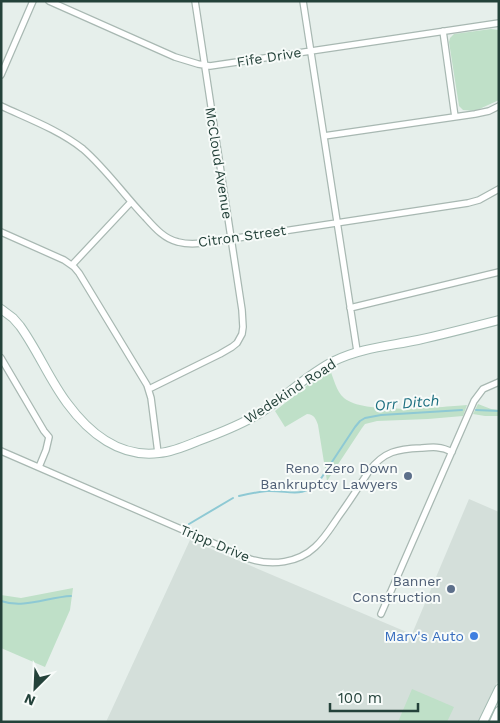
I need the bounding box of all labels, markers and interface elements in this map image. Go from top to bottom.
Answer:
street label: Fife Drive [236,44,302,70]
street label: McCloud Avenue [202,106,236,220]
street label: Citron Street [197,222,287,250]
street label: Wedekind Road [241,355,339,427]
water label: Orr Ditch [374,391,440,415]
place label: Reno Zero Down Bankruptcy Lawyers [260,460,398,492]
marker: Reno Zero Down Bankruptcy Lawyers [402,470,414,482]
street label: Tripp Drive [178,521,252,565]
place label: Banner Construction [352,573,441,605]
marker: Banner Construction [445,583,457,595]
place label: Marv's Auto [385,628,464,644]
marker: Marv's Auto [468,630,480,642]
north arrow [10,663,60,713]
scale bar [330,680,418,712]
text: 100 m [338,689,382,707]
text: N [22,690,38,709]

